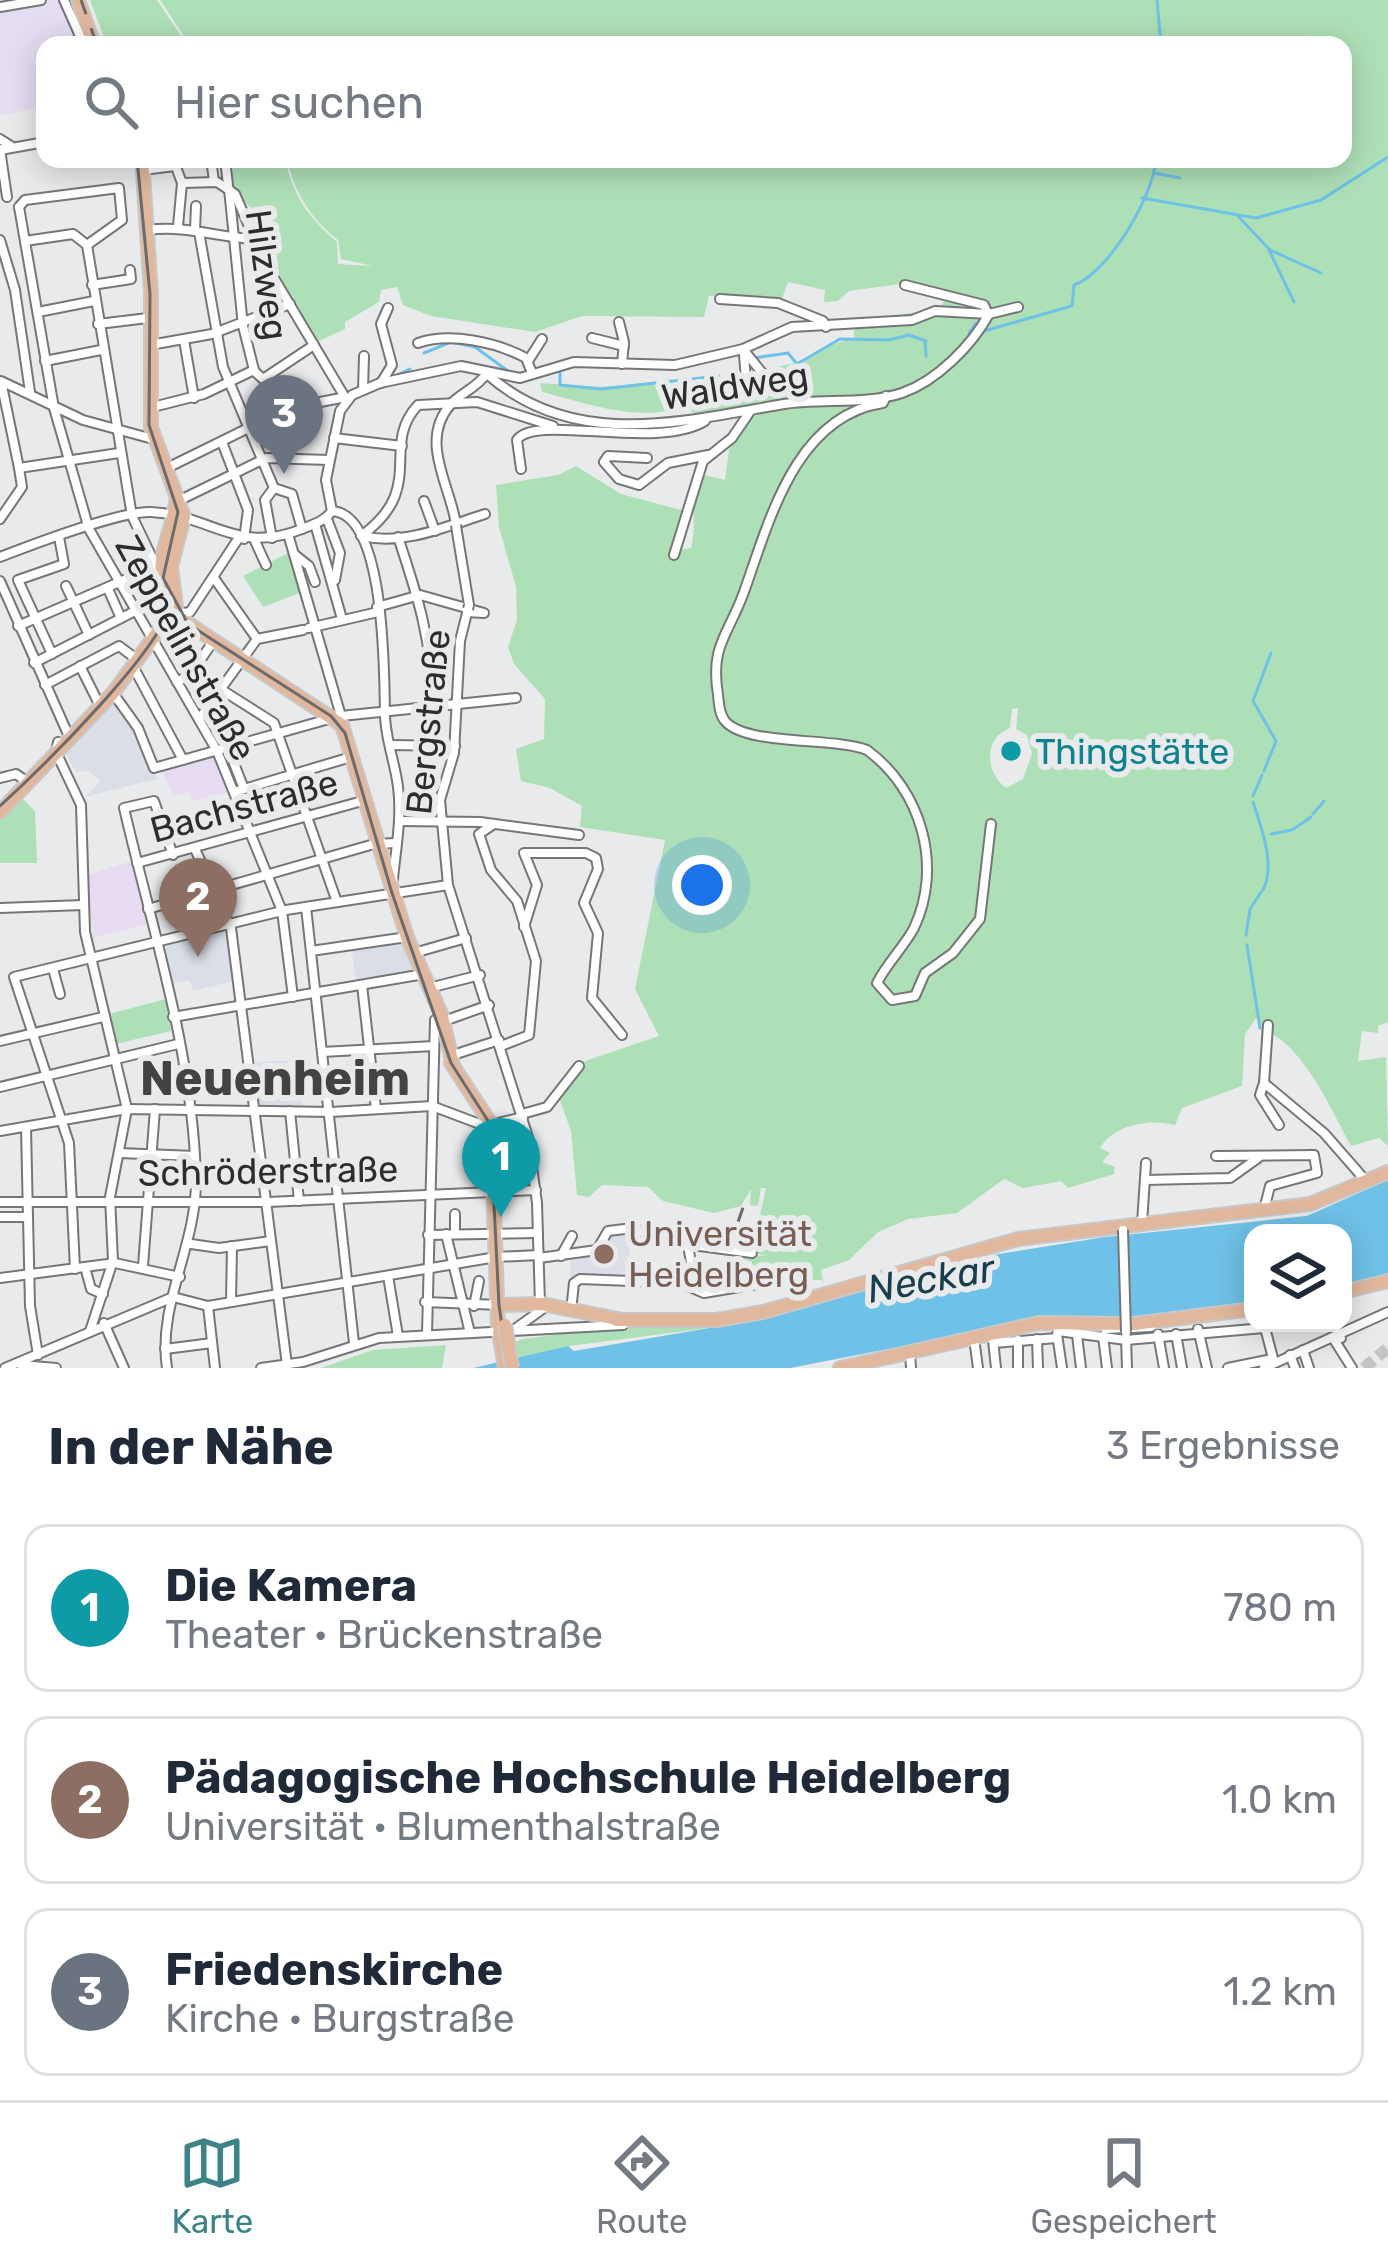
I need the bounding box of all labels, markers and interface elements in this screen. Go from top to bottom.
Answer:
search box [36,36,1352,168]
icon: search [78,69,144,135]
text: Hier suchen [174,76,424,129]
street label: Hilzweg [237,207,297,343]
street label: Waldweg [658,353,812,419]
pin: 3 [245,375,323,474]
street label: Zeppelinstraße [106,528,266,768]
street label: Bergstraße [397,627,459,817]
place label: Thingstätte [1035,730,1229,773]
marker: Thingstätte [998,738,1024,764]
street label: Bachstraße [145,760,343,852]
your location [672,855,732,915]
pin: 2 [159,858,237,957]
district label: Neuenheim [140,1050,410,1107]
pin: 1 [462,1118,540,1217]
street label: Schröderstraße [137,1147,399,1195]
place label: Universität Heidelberg [628,1212,812,1296]
map controls [1244,1224,1352,1332]
button: layers [1244,1224,1352,1332]
marker: Universität Heidelberg [591,1241,617,1267]
water label: Neckar [864,1245,1000,1313]
text: In der Nähe [48,1416,334,1477]
text: 3 Ergebnisse [1106,1423,1340,1469]
text: Die Kamera [165,1559,417,1612]
text: 1 [80,1585,100,1631]
text: 780 m [1223,1585,1337,1631]
text: Theater · Brückenstraße [165,1612,603,1658]
text: Pädagogische Hochschule Heidelberg [165,1751,1011,1804]
text: 2 [77,1777,103,1823]
text: 1.0 km [1222,1777,1337,1823]
text: Universität · Blumenthalstraße [165,1804,721,1850]
text: Friedenskirche [165,1943,503,1996]
text: 3 [77,1969,103,2015]
text: 1.2 km [1223,1969,1337,2015]
text: Kirche · Burgstraße [165,1996,515,2042]
tab: Karte [171,2130,253,2241]
tab: Route [596,2130,688,2241]
tab: Gespeichert [1030,2130,1217,2241]

